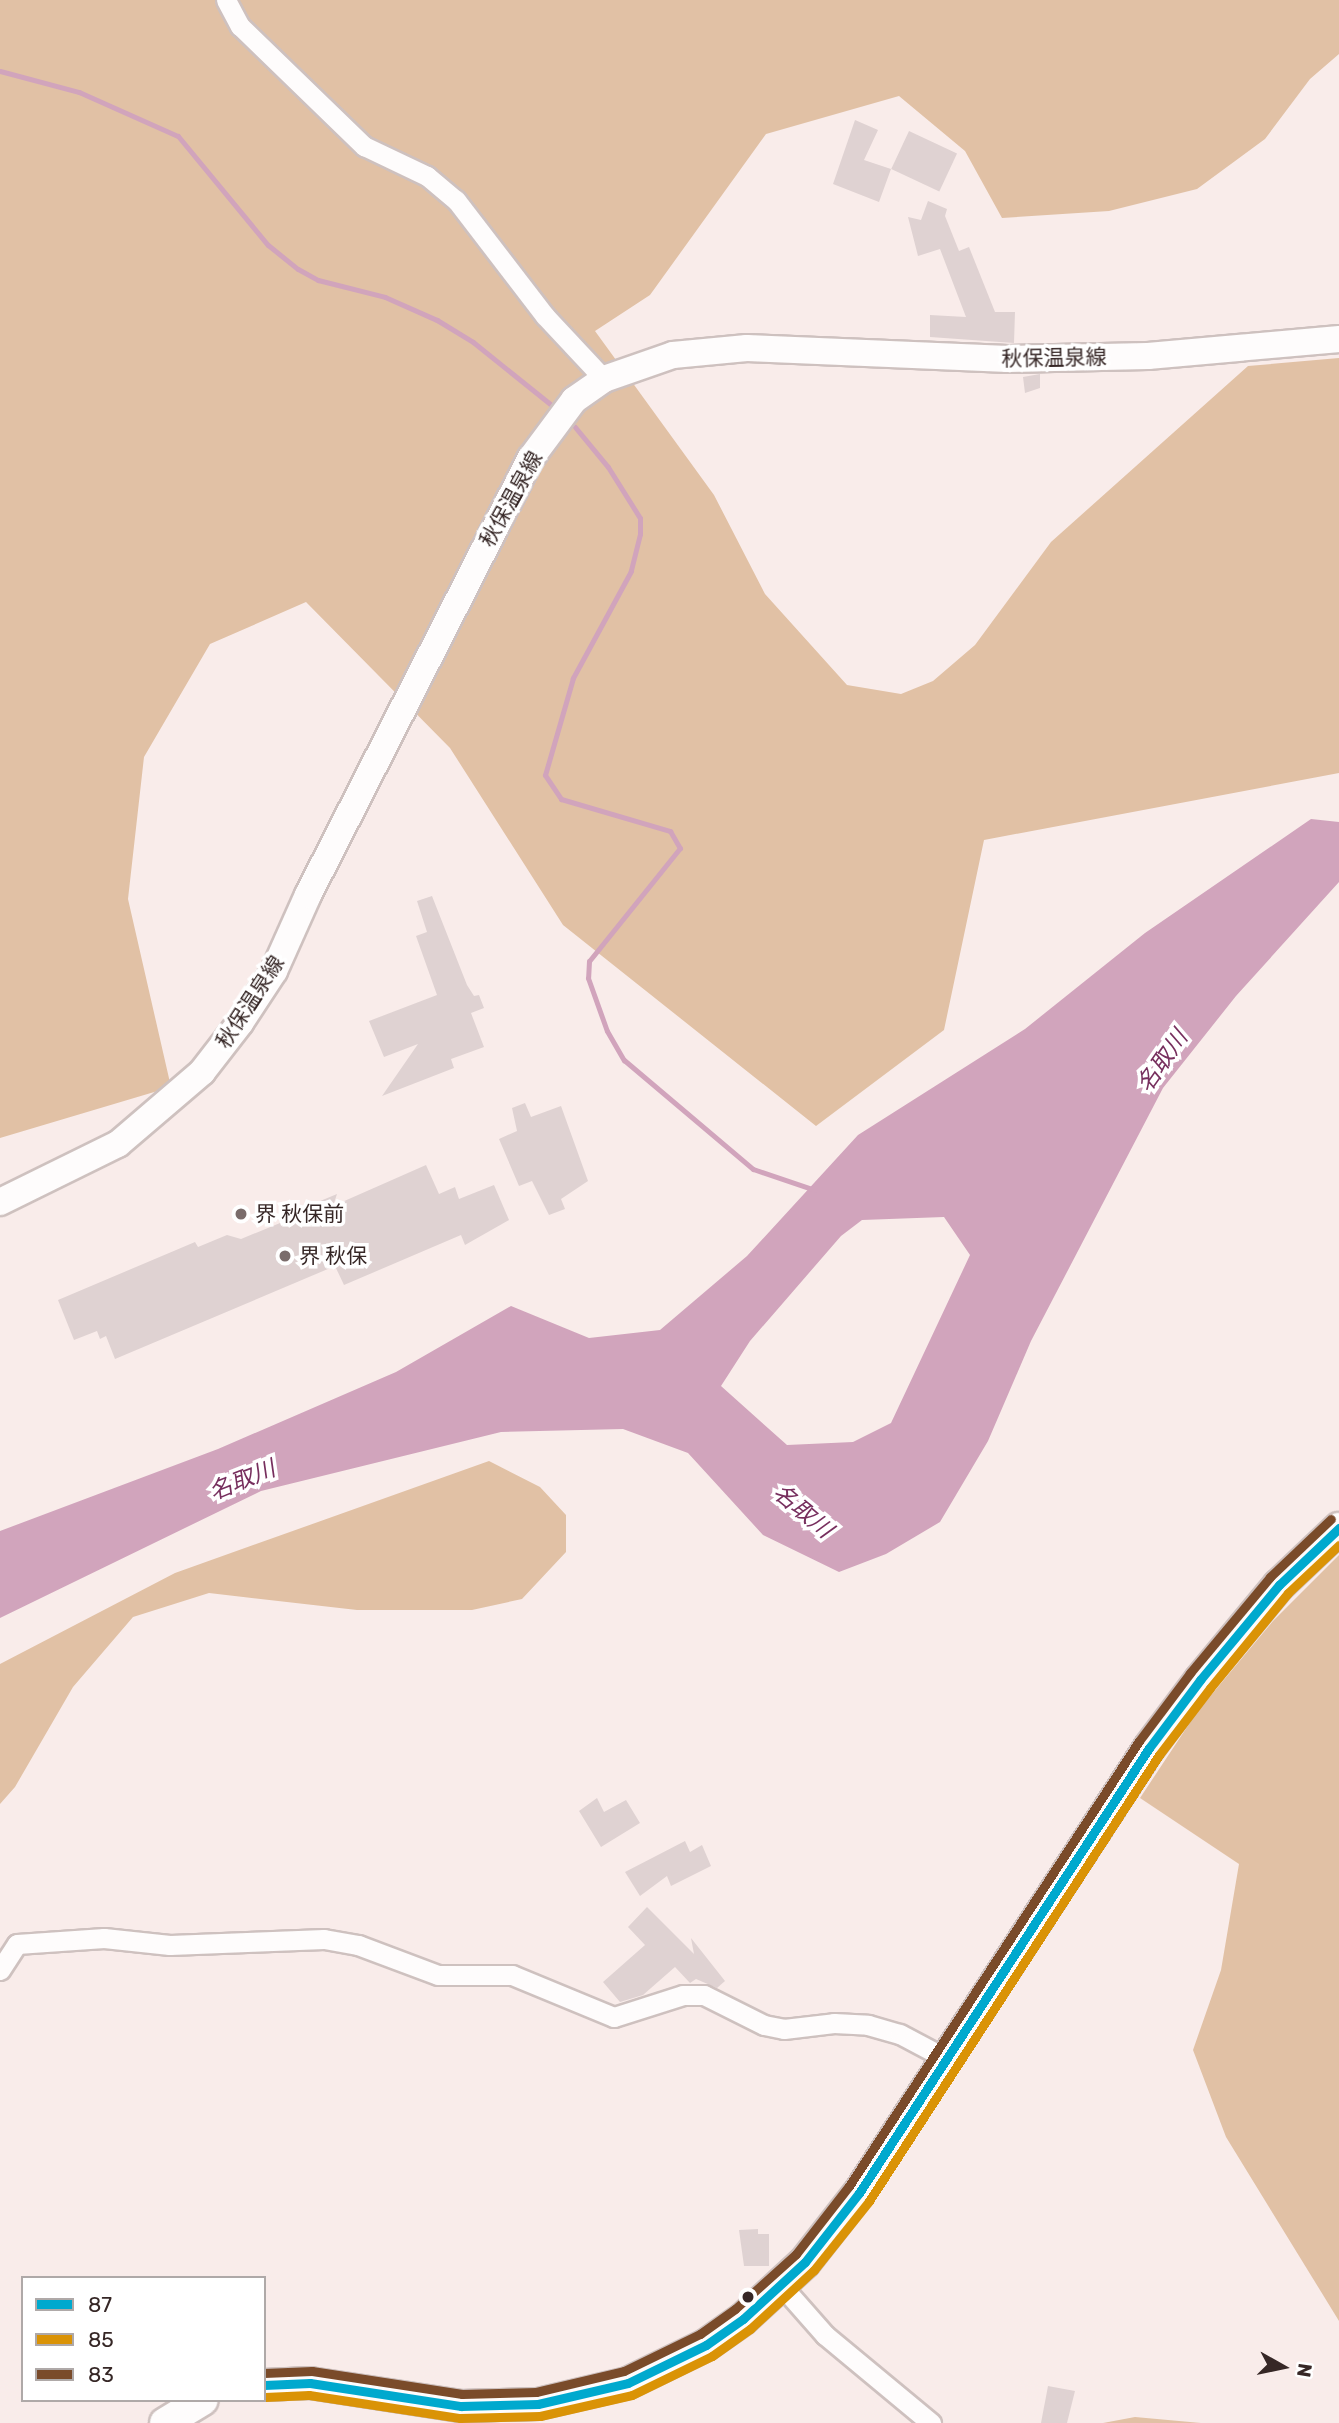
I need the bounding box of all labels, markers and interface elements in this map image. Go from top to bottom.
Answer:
street label: 秋保温泉線 [1001,344,1107,372]
street label: 秋保温泉線 [475,447,547,551]
street label: 秋保温泉線 [211,951,289,1053]
water label: 名取川 [1131,1025,1193,1097]
place label: 界 秋保前 [255,1201,344,1227]
marker: 界 秋保前 [233,1206,249,1222]
place label: 界 秋保 [299,1243,367,1269]
marker: 界 秋保 [277,1248,293,1264]
water label: 名取川 [205,1454,279,1506]
water label: 名取川 [768,1478,838,1544]
legend [21,2276,266,2402]
unlabelled marker [741,2290,755,2304]
text: 87 [88,2292,112,2317]
text: 85 [88,2327,114,2352]
north arrow [1248,2332,1318,2402]
text: 83 [88,2362,114,2387]
text: N [1292,2362,1317,2379]

